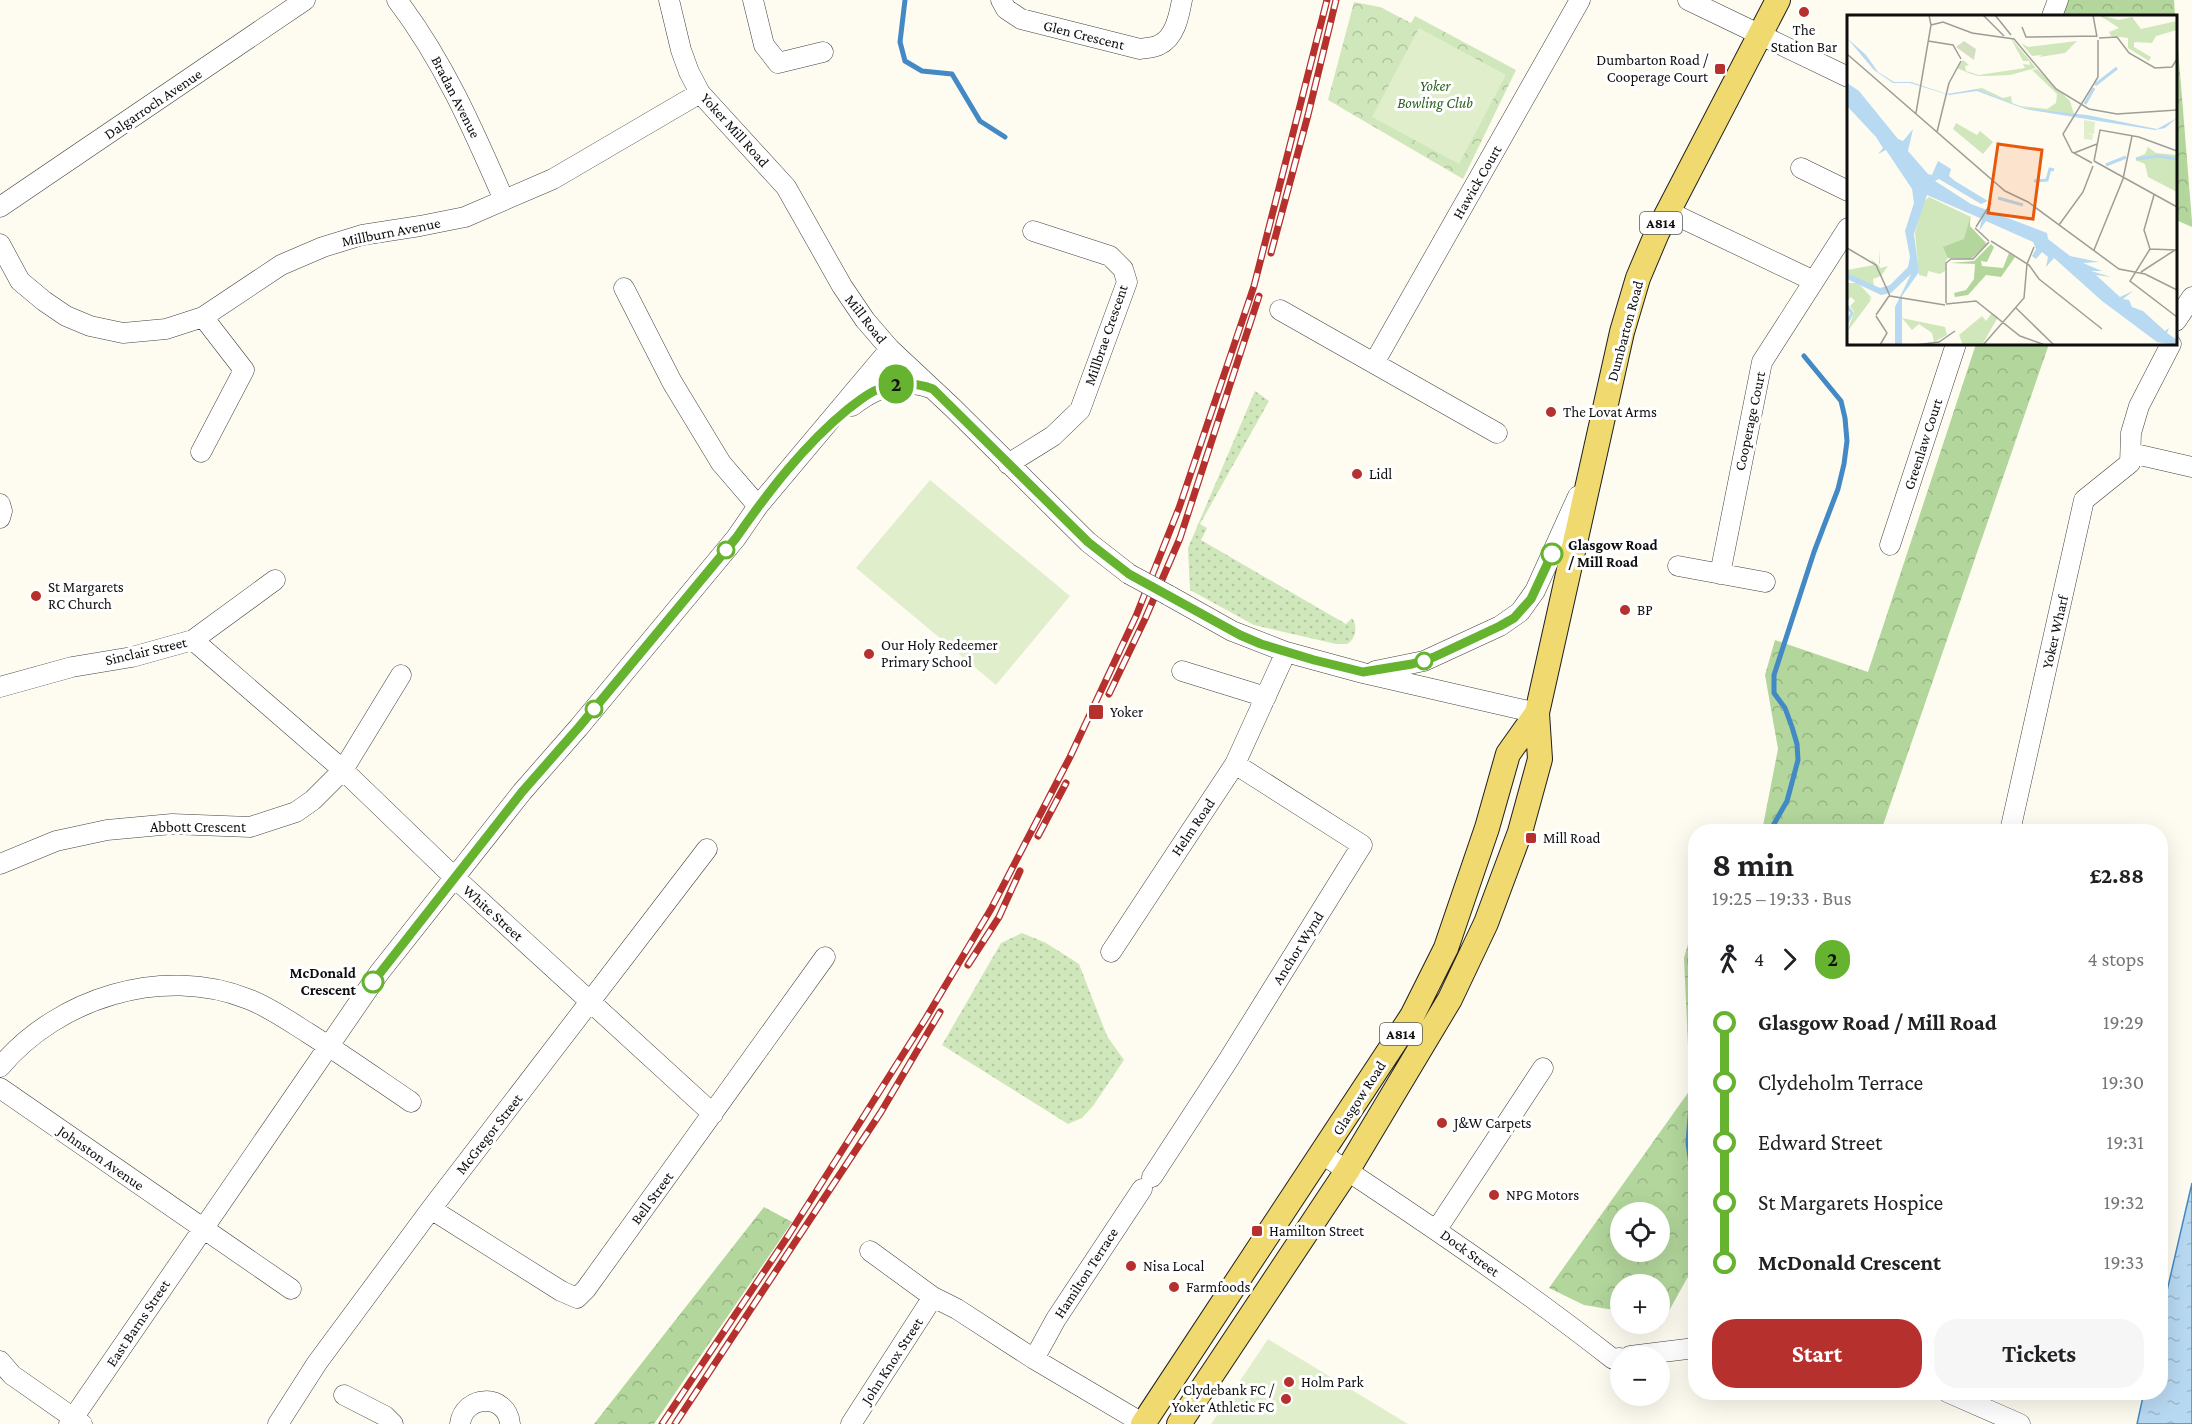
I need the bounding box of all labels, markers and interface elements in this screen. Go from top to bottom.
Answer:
marker: The Station Bar [1797,5,1811,19]
inset map [1847,15,2177,345]
street label: Glen Crescent [1042,17,1127,53]
place label: The Station Bar [1771,22,1838,55]
place label: Dumbarton Road / Cooperage Court [1596,52,1709,86]
street label: Bradan Avenue [428,53,484,141]
marker: Dumbarton Road / Cooperage Court [1713,62,1727,76]
street label: Dalgarroch Avenue [101,65,206,143]
park label: Yoker Bowling Club [1397,78,1473,112]
street label: Yoker Mill Road [698,90,772,170]
street label: Hawick Court [1449,141,1505,222]
road number: A814 [1640,212,1682,234]
street label: Millburn Avenue [340,215,442,249]
street label: Dumbarton Road [1604,279,1646,383]
street label: Millbrae Crescent [1081,282,1131,387]
street label: Mill Road [842,291,890,347]
line badge: 2 [876,364,916,404]
street label: Cooperage Court [1732,369,1770,472]
text: 2 [891,372,901,396]
street label: Greenlaw Court [1901,395,1946,492]
place label: The Lovat Arms [1563,404,1657,420]
marker: The Lovat Arms [1544,405,1558,419]
place label: Lidl [1369,466,1392,482]
marker: Lidl [1350,467,1364,481]
place label: Glasgow Road / Mill Road [1568,537,1658,570]
unlabelled marker [717,541,735,559]
marker: Glasgow Road / Mill Road [1541,543,1563,565]
place label: St Margarets RC Church [48,579,124,612]
marker: St Margarets RC Church [29,589,43,603]
street label: Yoker Wharf [2039,592,2072,670]
place label: BP [1637,602,1653,618]
marker: BP [1618,603,1632,617]
street label: Sinclair Street [104,634,189,668]
place label: Our Holy Redeemer Primary School [881,637,999,671]
marker: Our Holy Redeemer Primary School [862,647,876,661]
unlabelled marker [1415,652,1433,670]
unlabelled marker [585,700,603,718]
marker: Yoker [1087,703,1105,721]
place label: Yoker [1110,704,1144,720]
street label: Helm Road [1168,795,1218,859]
street label: Abbott Crescent [150,819,247,835]
place label: Mill Road [1543,830,1601,846]
marker: Mill Road [1524,831,1538,845]
text: 8 min [1712,846,1794,883]
text: £2.88 [2090,863,2144,888]
street label: White Street [460,882,527,945]
text: 19:25 – 19:33 · Bus [1712,887,1852,909]
street label: Anchor Wynd [1269,909,1328,988]
icon: walk [1712,943,1745,976]
icon: forward [1773,943,1806,976]
text: 2 [1827,947,1838,971]
text: 4 [1754,948,1764,970]
text: 4 stops [2087,948,2144,970]
place label: McDonald Crescent [290,965,357,998]
marker: McDonald Crescent [362,971,384,993]
text: Glasgow Road / Mill Road [1758,1010,1997,1035]
text: 19:29 [2103,1011,2144,1033]
road number: A814 [1380,1023,1422,1045]
street label: Glasgow Road [1329,1058,1390,1139]
text: Clydeholm Terrace [1758,1070,1923,1095]
text: 19:30 [2102,1071,2144,1093]
street label: McGregor Street [453,1090,527,1178]
place label: J&W Carpets [1452,1115,1532,1132]
marker: J&W Carpets [1435,1116,1449,1130]
street label: Johnston Avenue [53,1121,147,1195]
text: Edward Street [1758,1130,1882,1155]
text: 19:31 [2107,1131,2144,1153]
street label: Bell Street [628,1168,677,1227]
place label: NPG Motors [1506,1187,1579,1203]
marker: NPG Motors [1487,1188,1501,1202]
text: St Margarets Hospice [1758,1190,1943,1215]
text: 19:32 [2104,1191,2144,1213]
map controls [1610,1202,1670,1406]
button: locate [1610,1202,1670,1262]
place label: Hamilton Street [1269,1223,1365,1239]
marker: Hamilton Street [1250,1224,1264,1238]
street label: Hamilton Terrace [1051,1225,1121,1321]
street label: Dock Street [1438,1226,1503,1280]
text: McDonald Crescent [1758,1250,1941,1275]
text: 19:33 [2104,1251,2144,1273]
place label: Nisa Local [1143,1258,1205,1274]
marker: Nisa Local [1124,1259,1138,1273]
button: + [1610,1274,1670,1334]
street label: East Barns Street [103,1276,173,1369]
place label: Farmfoods [1186,1279,1251,1295]
marker: Farmfoods [1167,1280,1181,1294]
street label: John Knox Street [857,1314,927,1409]
button: Start [1712,1319,1922,1388]
button: Tickets [1934,1319,2144,1388]
button: − [1610,1346,1670,1406]
place label: Holm Park [1301,1374,1365,1390]
marker: Holm Park [1282,1375,1296,1389]
place label: Clydebank FC / Yoker Athletic FC [1172,1382,1275,1415]
marker: Clydebank FC / Yoker Athletic FC [1279,1392,1293,1406]

